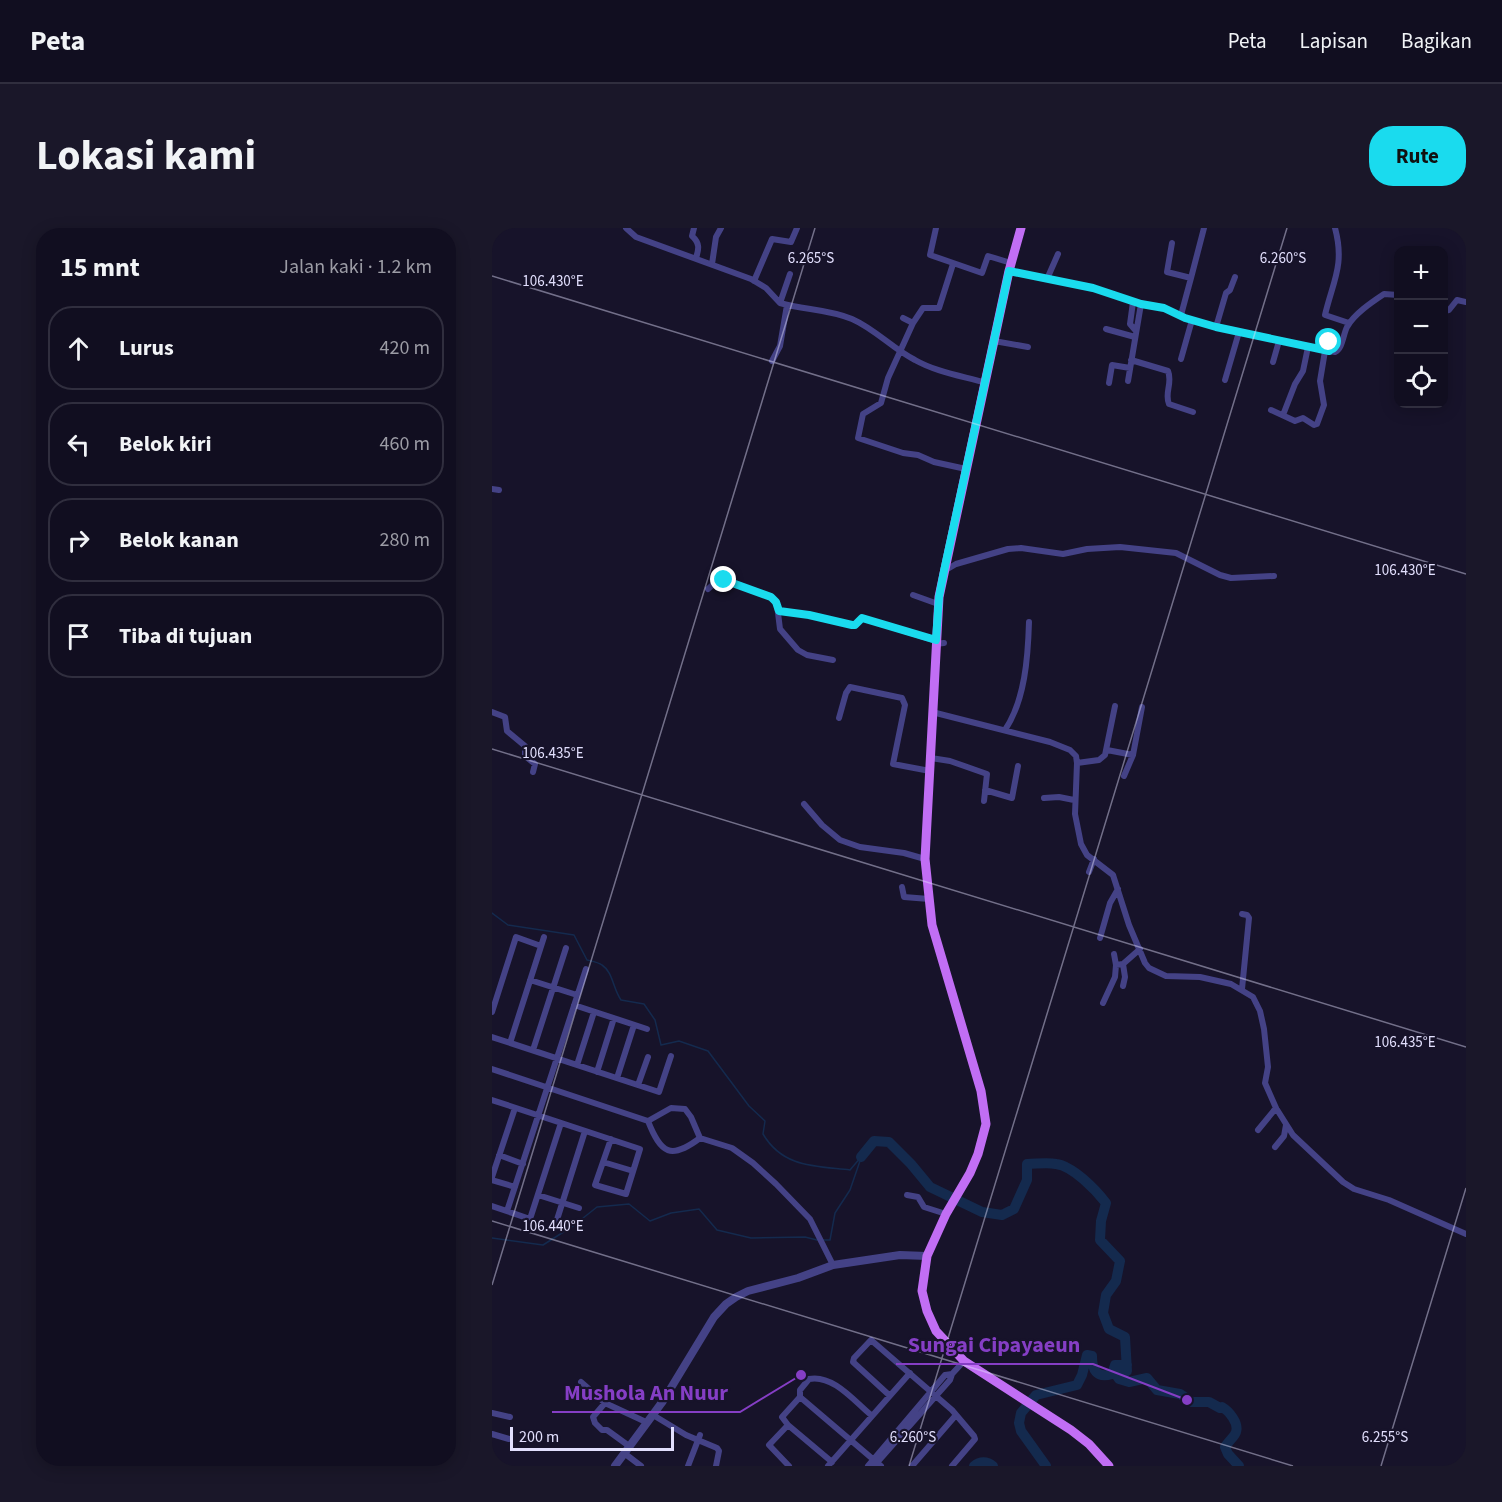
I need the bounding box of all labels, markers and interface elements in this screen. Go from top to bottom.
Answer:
text: Peta [30,21,85,61]
text: Peta [1228,26,1267,56]
text: Lapisan [1300,26,1368,56]
text: Bagikan [1401,26,1472,56]
text: Lokasi kami [36,126,256,186]
button: Rute [1369,126,1466,186]
map controls [1394,246,1448,408]
button: + [1394,246,1448,300]
text: 6.265°S [788,248,834,269]
text: 6.260°S [1260,248,1306,269]
text: 15 mnt [60,249,140,286]
text: Jalan kaki · 1.2 km [279,253,432,281]
text: 106.430°E [522,271,584,292]
button: − [1394,300,1448,354]
route start [1315,328,1341,354]
icon: ahead [62,332,95,365]
text: Lurus [119,332,174,364]
text: 420 m [380,334,430,362]
button: locate [1394,354,1448,408]
icon: left [62,428,95,461]
text: Belok kiri [119,428,212,460]
text: 460 m [380,430,430,458]
icon: right [62,524,95,557]
text: Belok kanan [119,524,239,556]
text: 280 m [380,526,430,554]
text: 106.430°E [1374,560,1436,581]
route end [710,566,736,592]
icon: arrive [62,620,95,653]
text: Tiba di tujuan [119,620,252,652]
text: 106.435°E [522,743,584,764]
text: 106.435°E [1374,1032,1436,1053]
text: 106.440°E [522,1216,584,1237]
callout: Sungai Cipayaeun [896,1324,1093,1364]
text: Sungai Cipayaeun [908,1329,1080,1361]
callout: Mushola An Nuur [552,1372,740,1412]
text: Mushola An Nuur [564,1377,728,1409]
scale bar [510,1424,674,1452]
text: 200 m [519,1426,559,1448]
text: 6.260°S [890,1427,936,1448]
text: 6.255°S [1362,1427,1408,1448]

